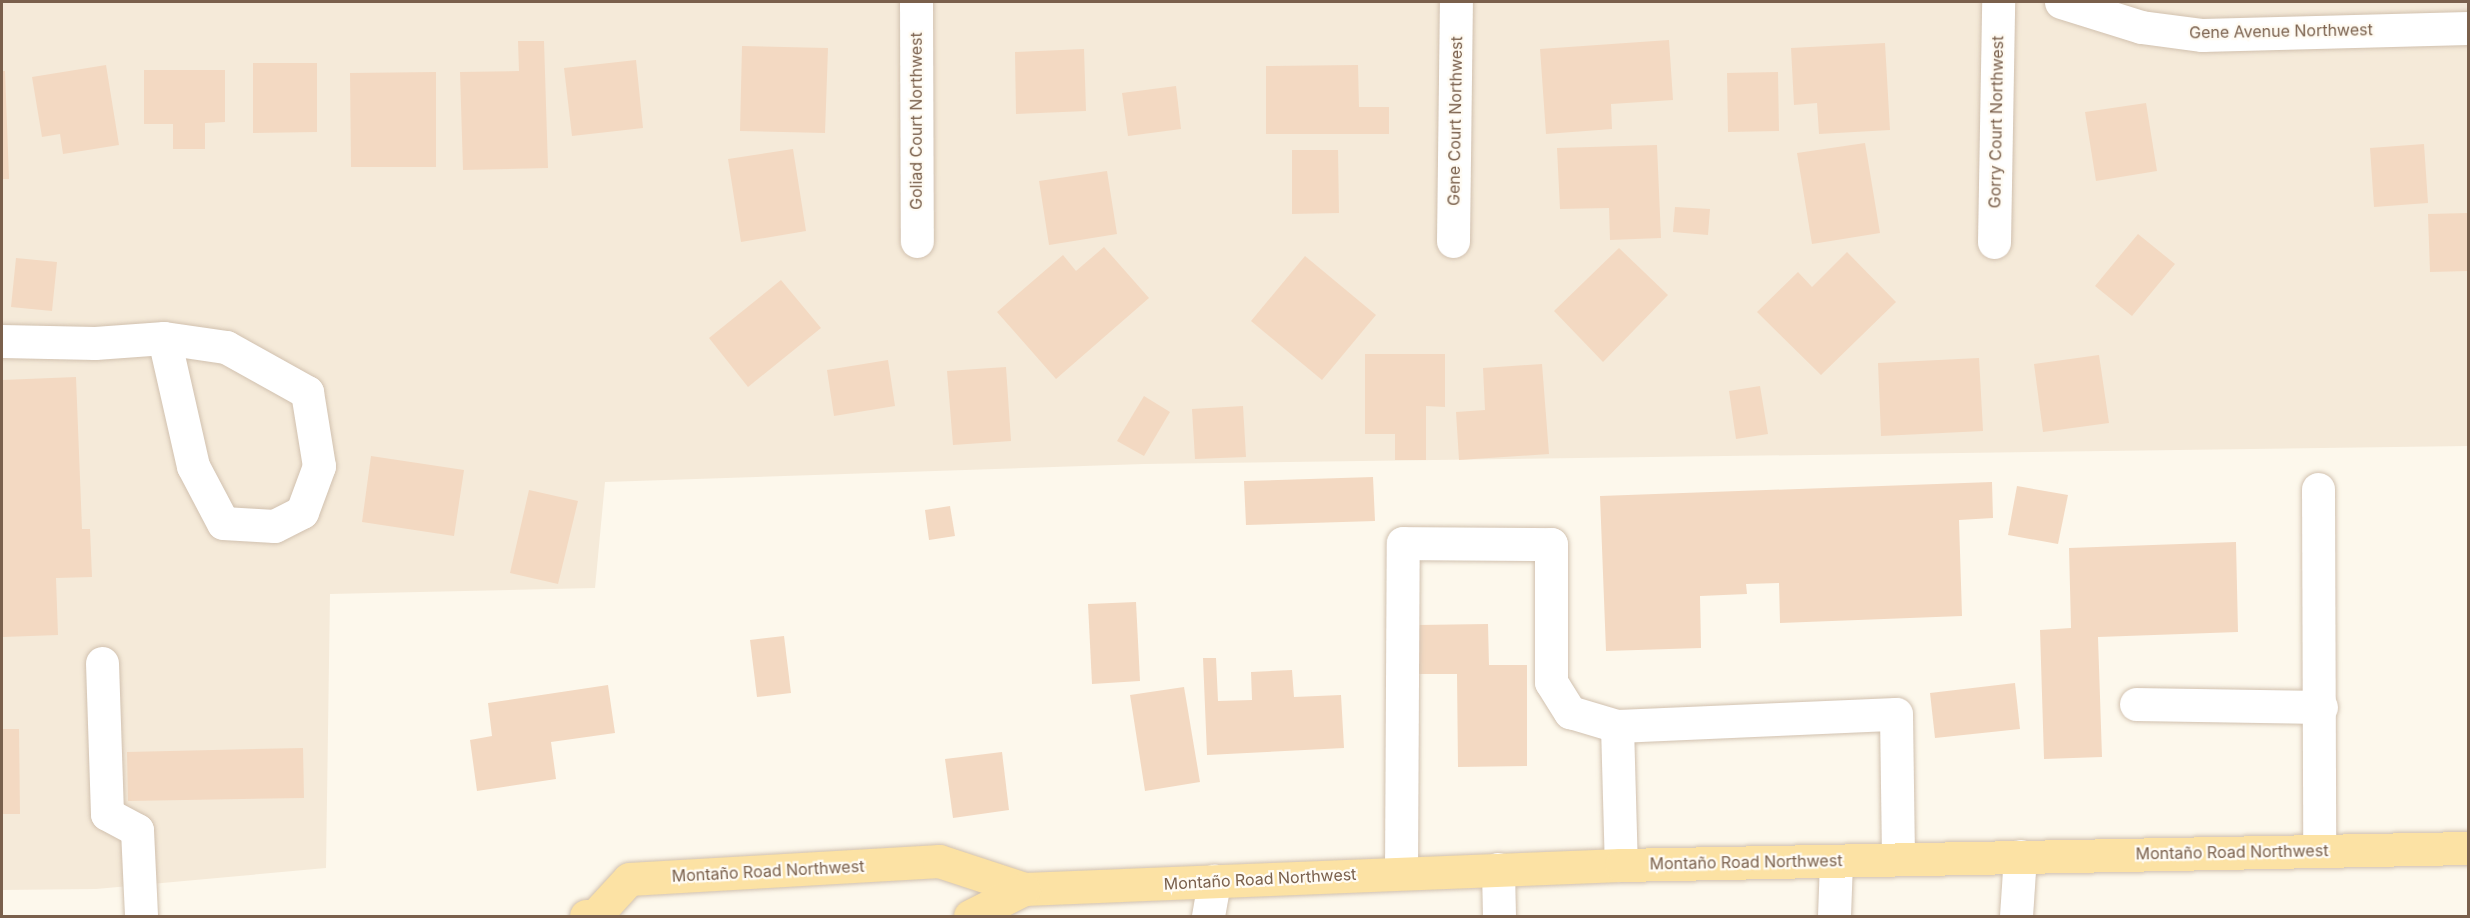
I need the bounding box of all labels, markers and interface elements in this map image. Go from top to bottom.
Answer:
street label: Gene Avenue Northwest [2189,20,2373,42]
street label: Goliad Court Northwest [906,32,926,210]
street label: Gorry Court Northwest [1985,35,2007,209]
street label: Gene Court Northwest [1444,36,1466,206]
street label: Montaño Road Northwest [2135,841,2329,863]
street label: Montaño Road Northwest [1649,851,1843,873]
street label: Montaño Road Northwest [671,856,865,886]
street label: Montaño Road Northwest [1163,864,1357,894]

